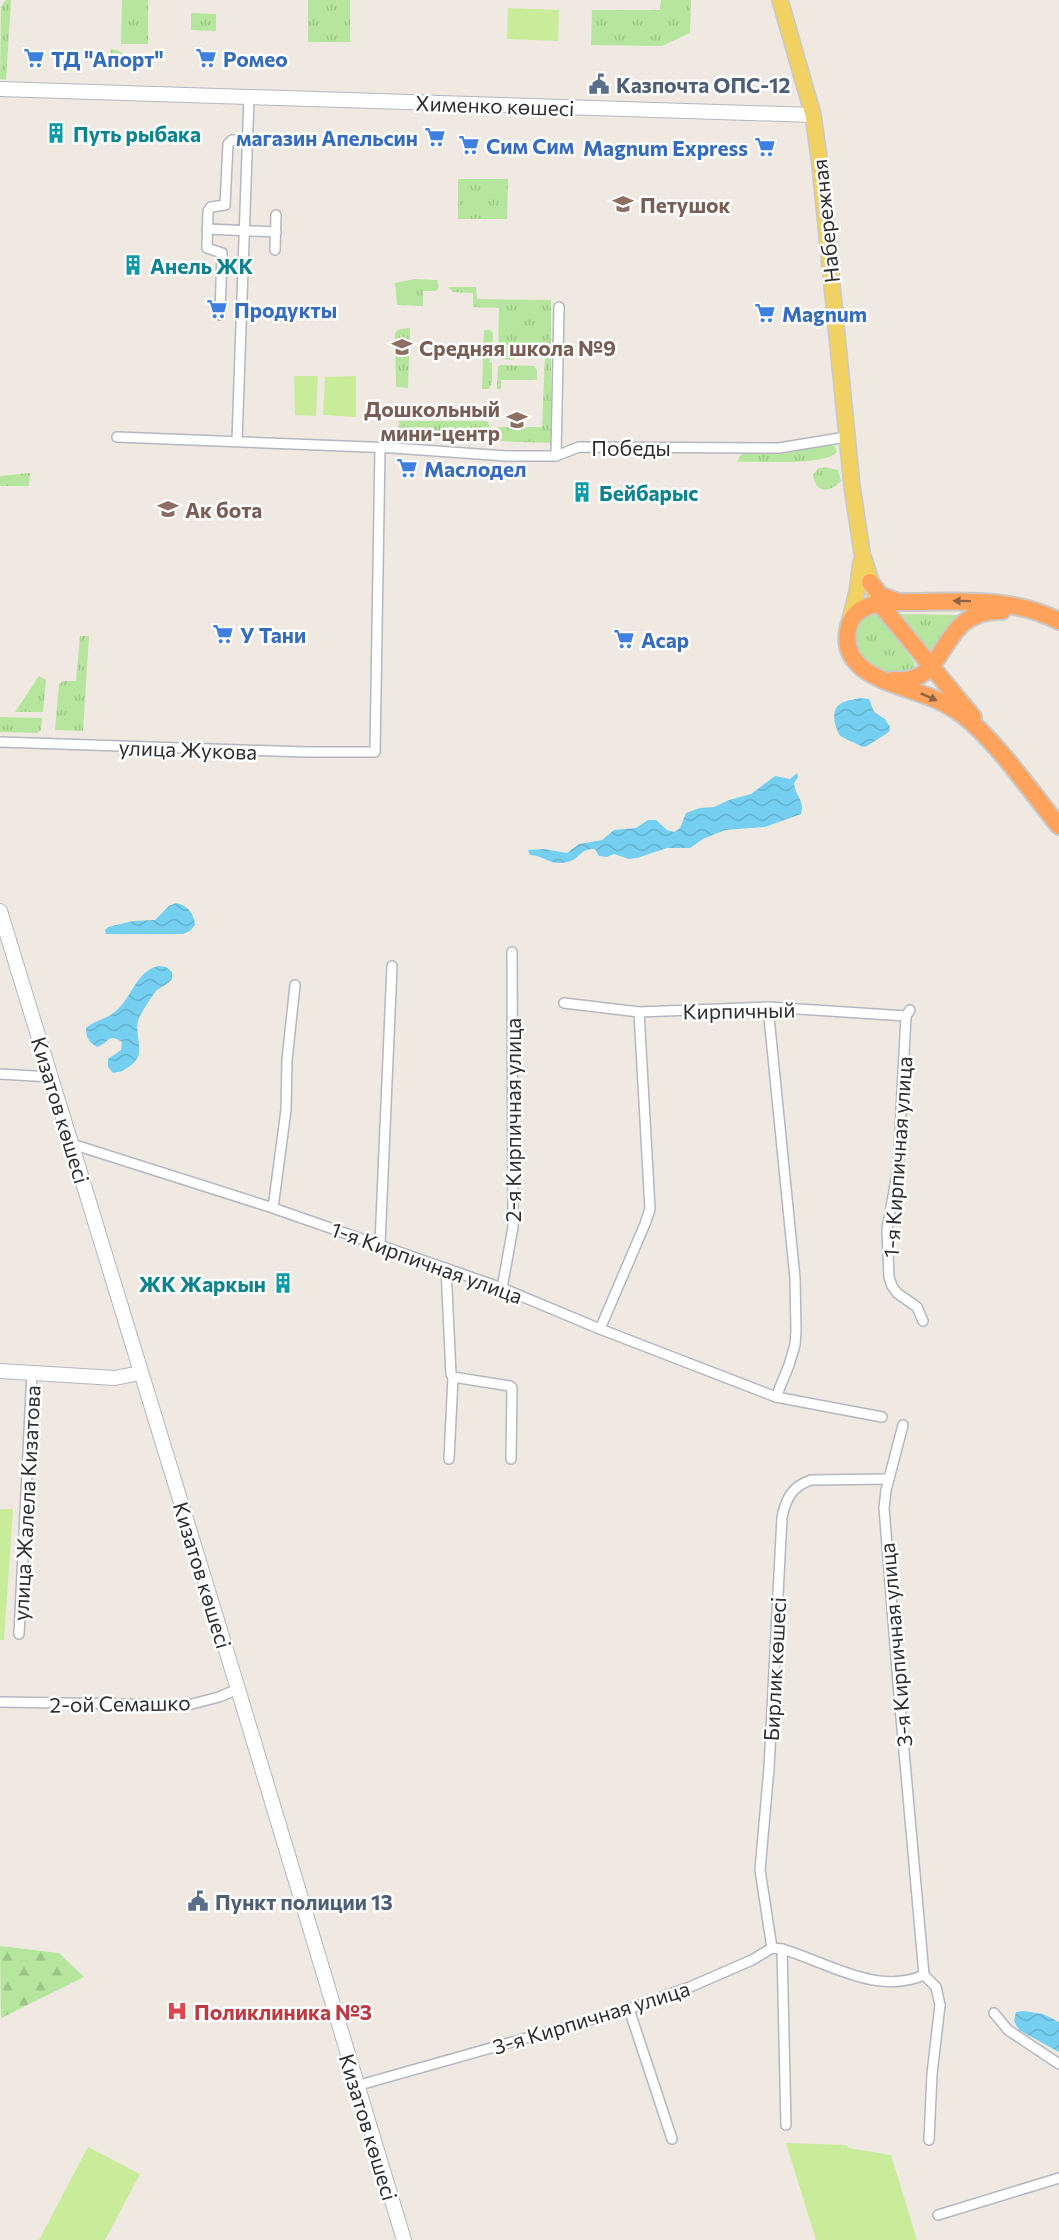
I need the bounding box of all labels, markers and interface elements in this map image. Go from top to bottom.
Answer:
supermarket icon: ТД "Апорт" [22,46,46,70]
place label: ТД "Апорт" [51,46,164,71]
supermarket icon: Ромео [194,46,218,70]
place label: Ромео [223,46,288,71]
public building icon: Казпочта ОПС-12 [587,72,611,96]
place label: Казпочта ОПС-12 [616,72,791,97]
street label: Хименко көшесі [415,90,575,120]
building icon: Путь рыбака [44,121,68,145]
place label: Путь рыбака [73,121,201,146]
place label: магазин Апельсин [236,125,418,150]
supermarket icon: магазин Апельсин [423,125,447,149]
supermarket icon: Сим Сим [457,133,481,157]
place label: Сим Сим [486,133,574,158]
place label: Magnum Express [583,135,748,160]
supermarket icon: Magnum Express [753,135,777,159]
street label: Набережная [806,158,844,284]
school or university icon: Петушок [611,192,635,216]
place label: Петушок [640,192,731,217]
building icon: Анель ЖК [121,253,145,277]
place label: Анель ЖК [150,253,253,278]
supermarket icon: Продукты [205,297,229,321]
place label: Продукты [234,297,337,322]
supermarket icon: Magnum [753,301,777,325]
place label: Magnum [782,301,867,326]
school or university icon: Средняя школа №9 [390,335,414,359]
place label: Средняя школа №9 [419,335,616,360]
place label: Дошкольный мини-центр [364,396,500,445]
school or university icon: Дошкольный мини-центр [505,408,529,432]
street label: Победы [591,435,671,460]
supermarket icon: Маслодел [395,456,419,480]
place label: Маслодел [424,456,527,481]
building icon: Бейбарыс [570,480,594,504]
place label: Бейбарыс [599,480,699,505]
school or university icon: Ак бота [156,497,180,521]
place label: Ак бота [185,497,262,522]
one-way arrow [952,596,971,606]
supermarket icon: У Тани [211,622,235,646]
place label: У Тани [240,622,306,647]
supermarket icon: Асар [612,627,636,651]
place label: Асар [641,627,689,652]
one-way arrow [920,692,938,702]
street label: улица Жукова [118,734,258,764]
street label: Кирпичный [682,997,796,1023]
street label: 2-я Кирпичная улица [500,1018,525,1222]
street label: Кизатов көшесі [27,1034,95,1186]
street label: 1-я Кирпичная улица [877,1055,917,1259]
street label: 1-я Кирпичная улица [328,1216,526,1308]
place label: ЖК Жаркын [139,1271,266,1296]
building icon: ЖК Жаркын [271,1271,295,1295]
street label: улица Жалела Кизатова [7,1385,45,1621]
street label: Кизатов көшесі [169,1499,237,1651]
street label: 3-я Кирпичная улица [874,1542,916,1748]
street label: Бирлик көшесі [758,1596,790,1742]
street label: 2-ой Семашко [49,1689,191,1717]
public building icon: Пункт полиции 13 [186,1889,210,1913]
place label: Пункт полиции 13 [215,1889,393,1914]
street label: 3-я Кирпичная улица [489,1975,693,2059]
hospital icon: Поликлиника №3 [165,1999,189,2023]
place label: Поликлиника №3 [194,1999,372,2024]
street label: Кизатов көшесі [335,2051,403,2203]

